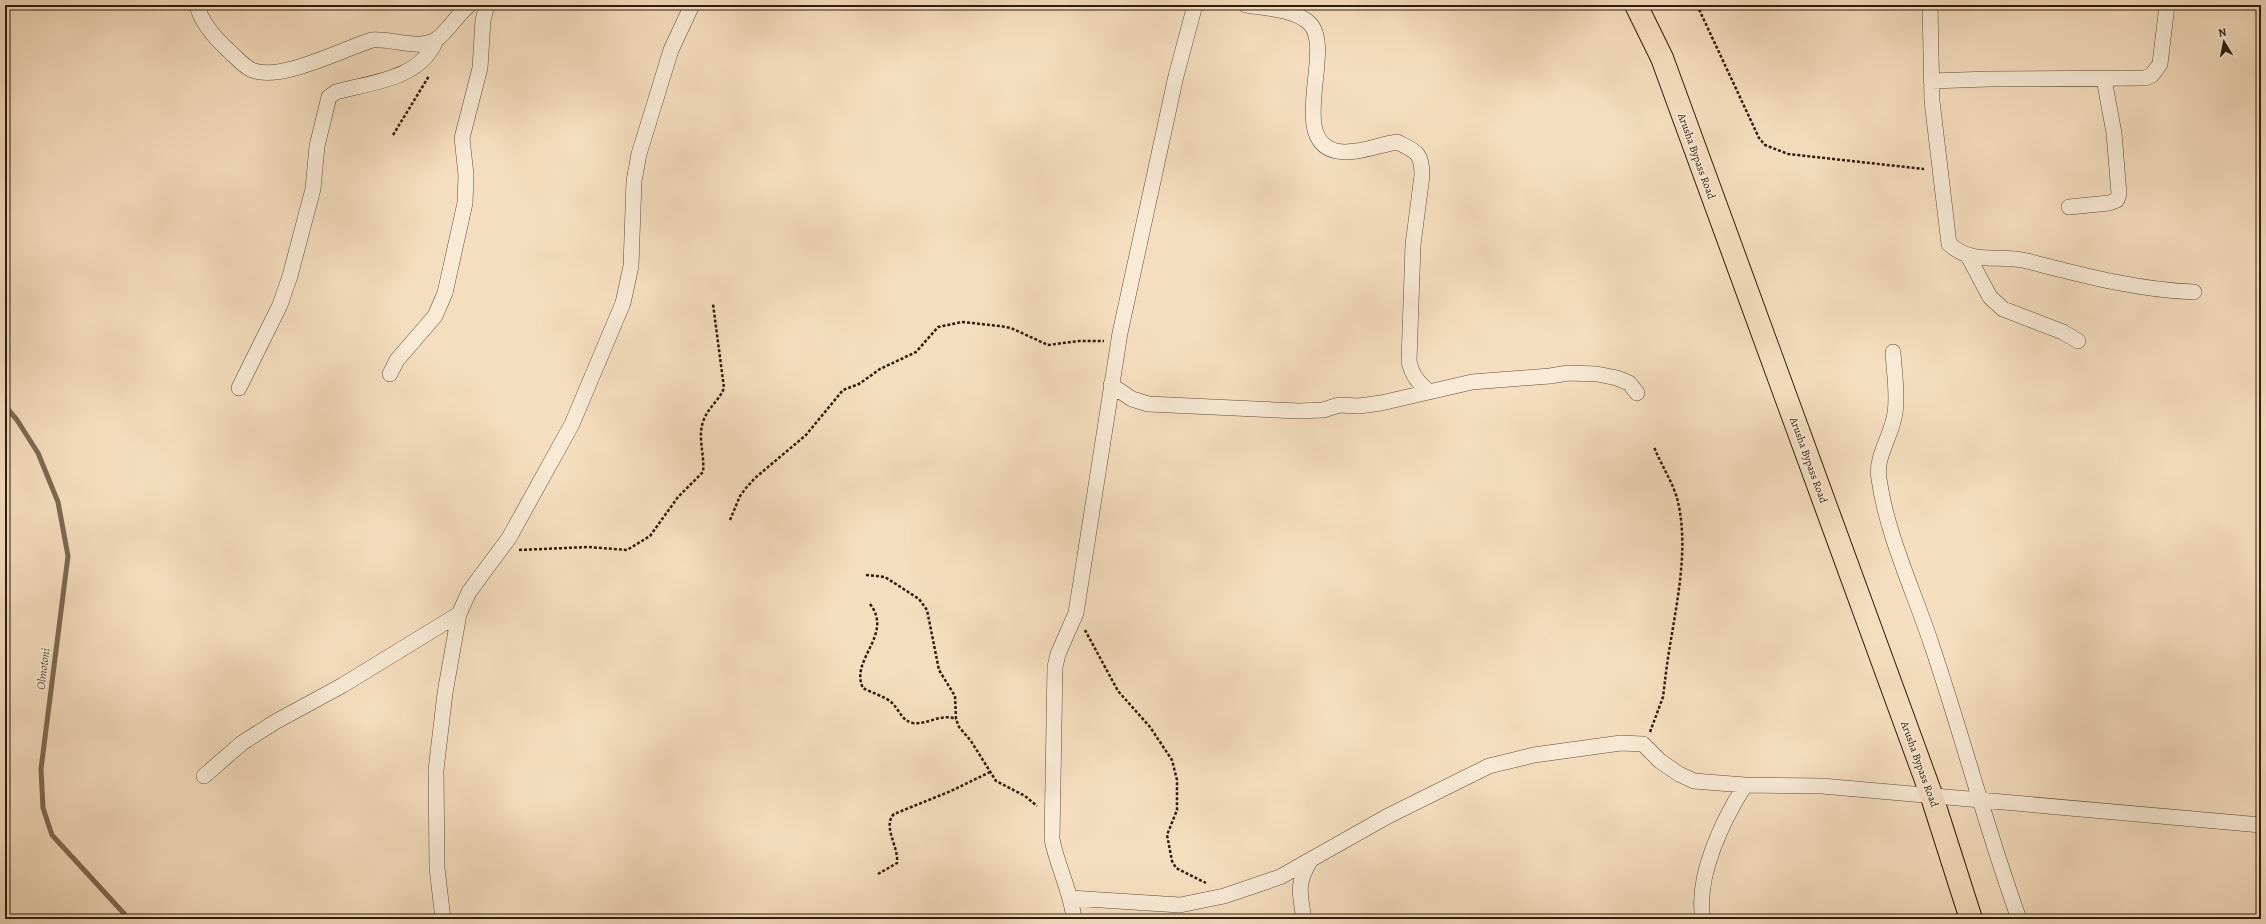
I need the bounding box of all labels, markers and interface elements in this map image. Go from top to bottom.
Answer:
north arrow [2204,22,2244,62]
text: N [2217,25,2228,41]
street label: Arusha Bypass Road [1674,110,1719,201]
street label: Arusha Bypass Road [1786,414,1831,505]
water label: Olmotoni [33,647,53,691]
street label: Arusha Bypass Road [1897,718,1942,809]

